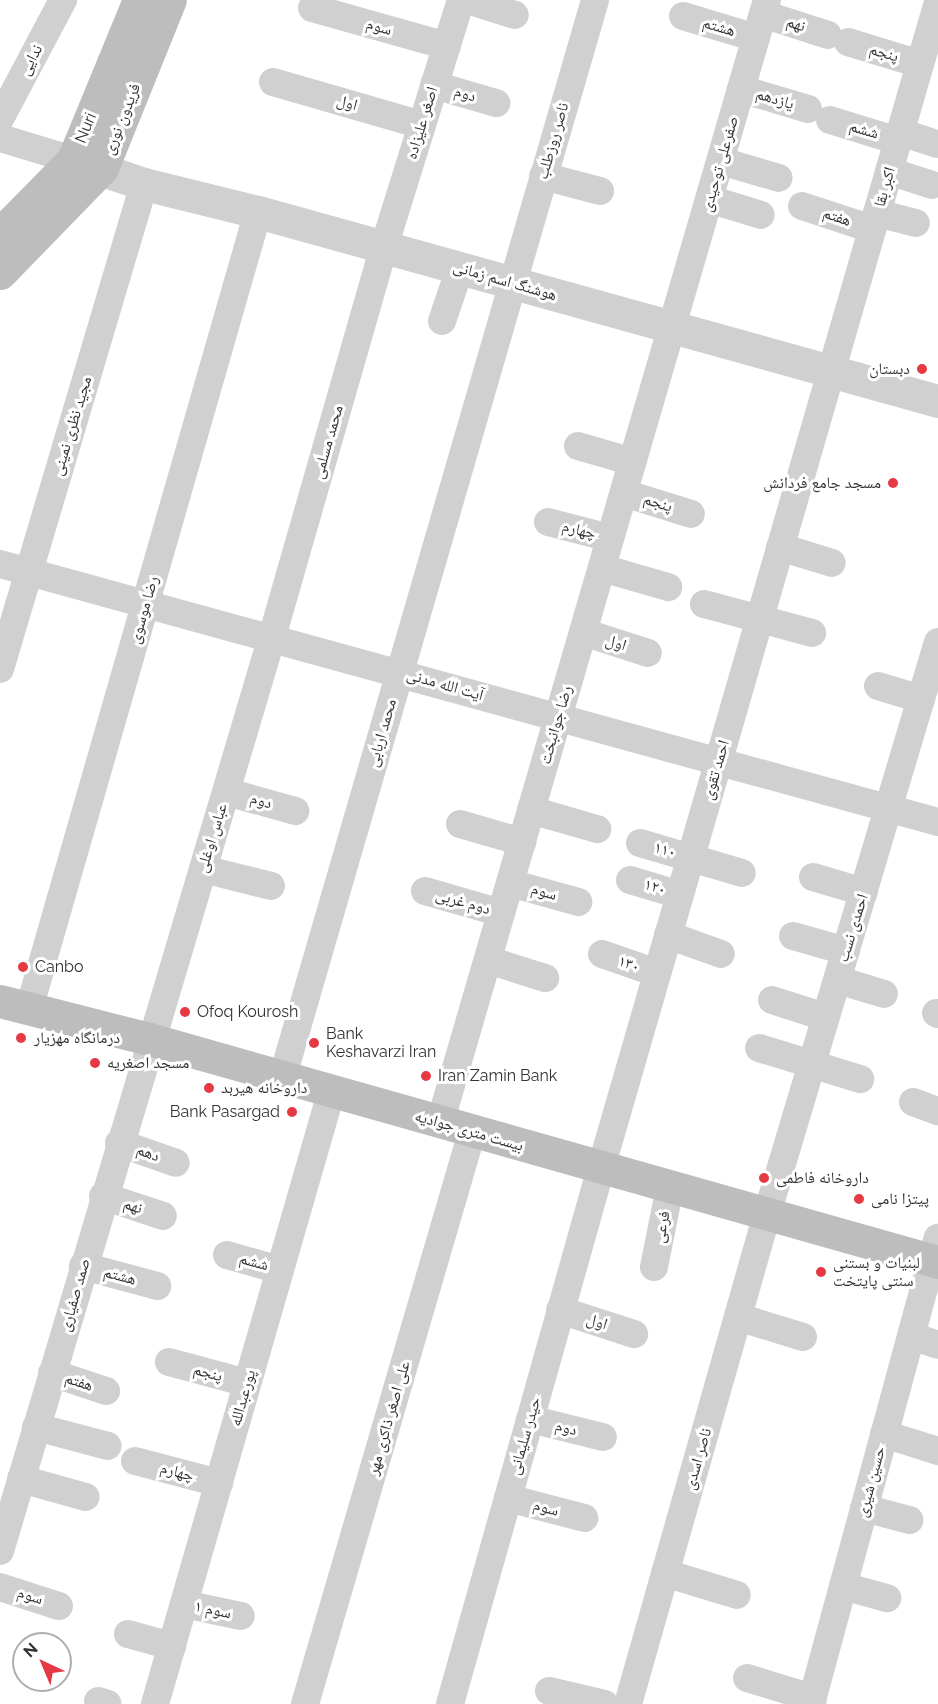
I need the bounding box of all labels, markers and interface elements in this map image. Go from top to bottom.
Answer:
street label: نهم [784,12,808,36]
street label: هشتم [701,13,737,41]
street label: سوم [364,14,394,40]
street label: پنجم [867,40,901,66]
street label: ندایی [15,41,47,79]
street label: فریدون نوری [99,81,145,157]
street label: دوم [452,82,478,106]
street label: اصغر علیزاده [402,84,442,162]
street label: یازدهم [754,84,796,114]
street label: اول [334,91,360,115]
street label: ناصر روزطلب [533,100,573,182]
street label: Nuri [71,110,101,146]
street label: صفرعلی توحیدی [697,114,743,214]
street label: ششم [847,116,881,144]
street label: اکبر بقا [870,165,900,209]
street label: هفتم [820,203,854,231]
street label: هوشنگ اسم زمانی [451,257,559,305]
place label: دبستان [869,359,910,379]
marker: دبستان [915,362,929,376]
street label: مجید نظری نمینی [48,374,96,478]
street label: محمد مسلمی [308,403,348,481]
place label: مسجد جامع فردانش [763,473,881,493]
marker: مسجد جامع فردانش [886,476,900,490]
street label: پنجم [641,490,675,516]
street label: چهارم [560,517,598,543]
street label: رضا موسوی [125,574,163,646]
street label: اول [603,631,629,655]
street label: آیت‌ الله مدنی [404,665,486,705]
street label: رضا جوانبخت [536,683,576,767]
street label: محمد اربابی [363,697,401,769]
street label: احمد تقوی [698,738,734,802]
street label: دوم [248,789,274,813]
street label: عباس اوغلی [192,801,232,875]
street label: ۱۱۰ [652,838,678,862]
street label: ۱۲۰ [642,875,668,899]
street label: سوم [529,879,559,905]
street label: دوم غربی [433,885,493,919]
street label: احمدی نسب [834,892,872,964]
street label: ۱۳۰ [616,951,642,977]
place label: Canbo [35,957,83,977]
marker: Canbo [16,960,30,974]
place label: Ofoq Kourosh [197,1002,298,1022]
marker: Ofoq Kourosh [178,1005,192,1019]
place label: Bank Keshavarzi Iran [326,1024,436,1062]
place label: درمانگاه مهزیار [34,1028,120,1048]
marker: درمانگاه مهزیار [12,1029,30,1047]
marker: Bank Keshavarzi Iran [307,1036,321,1050]
place label: مسجد اصغریه [107,1053,189,1073]
marker: مسجد اصغریه [88,1056,102,1070]
place label: Iran Zamin Bank [438,1066,557,1086]
marker: Iran Zamin Bank [419,1069,433,1083]
place label: داروخانه هیربد [221,1078,307,1098]
marker: داروخانه هیربد [202,1081,216,1095]
place label: Bank Pasargad [170,1102,280,1122]
marker: Bank Pasargad [285,1105,299,1119]
street label: بیست متری جوادیه [412,1106,526,1156]
street label: دهم [134,1140,162,1166]
place label: داروخانه فاطمی [776,1168,869,1188]
marker: داروخانه فاطمی [757,1171,771,1185]
place label: پیتزا نامی [871,1189,929,1209]
marker: پیتزا نامی [852,1192,866,1206]
street label: نهم [121,1194,145,1218]
street label: فرعی [649,1209,675,1245]
street label: ششم [237,1249,271,1275]
place label: لبنیات و بستنی سنتی پایتخت [833,1253,920,1291]
street label: صمد صفیاری [55,1256,95,1334]
street label: هشتم [102,1262,138,1290]
marker: لبنیات و بستنی سنتی پایتخت [814,1265,828,1279]
street label: اول [584,1310,610,1334]
street label: علی اصغر ذاکری مهر [364,1359,414,1477]
street label: پنجم [191,1360,225,1386]
street label: هفتم [62,1368,96,1396]
street label: پورعبدالله [226,1368,260,1428]
street label: حیدر سلیمانی [505,1395,545,1477]
street label: دوم [553,1416,579,1440]
street label: ناصر اسدی [680,1426,716,1492]
street label: حسین شیری [852,1444,890,1520]
street label: چهارم [158,1458,196,1486]
street label: سوم [531,1495,561,1521]
street label: سوم [15,1583,45,1609]
street label: سوم ۱ [193,1597,233,1623]
north arrow [12,1632,72,1692]
text: N [20,1639,42,1661]

